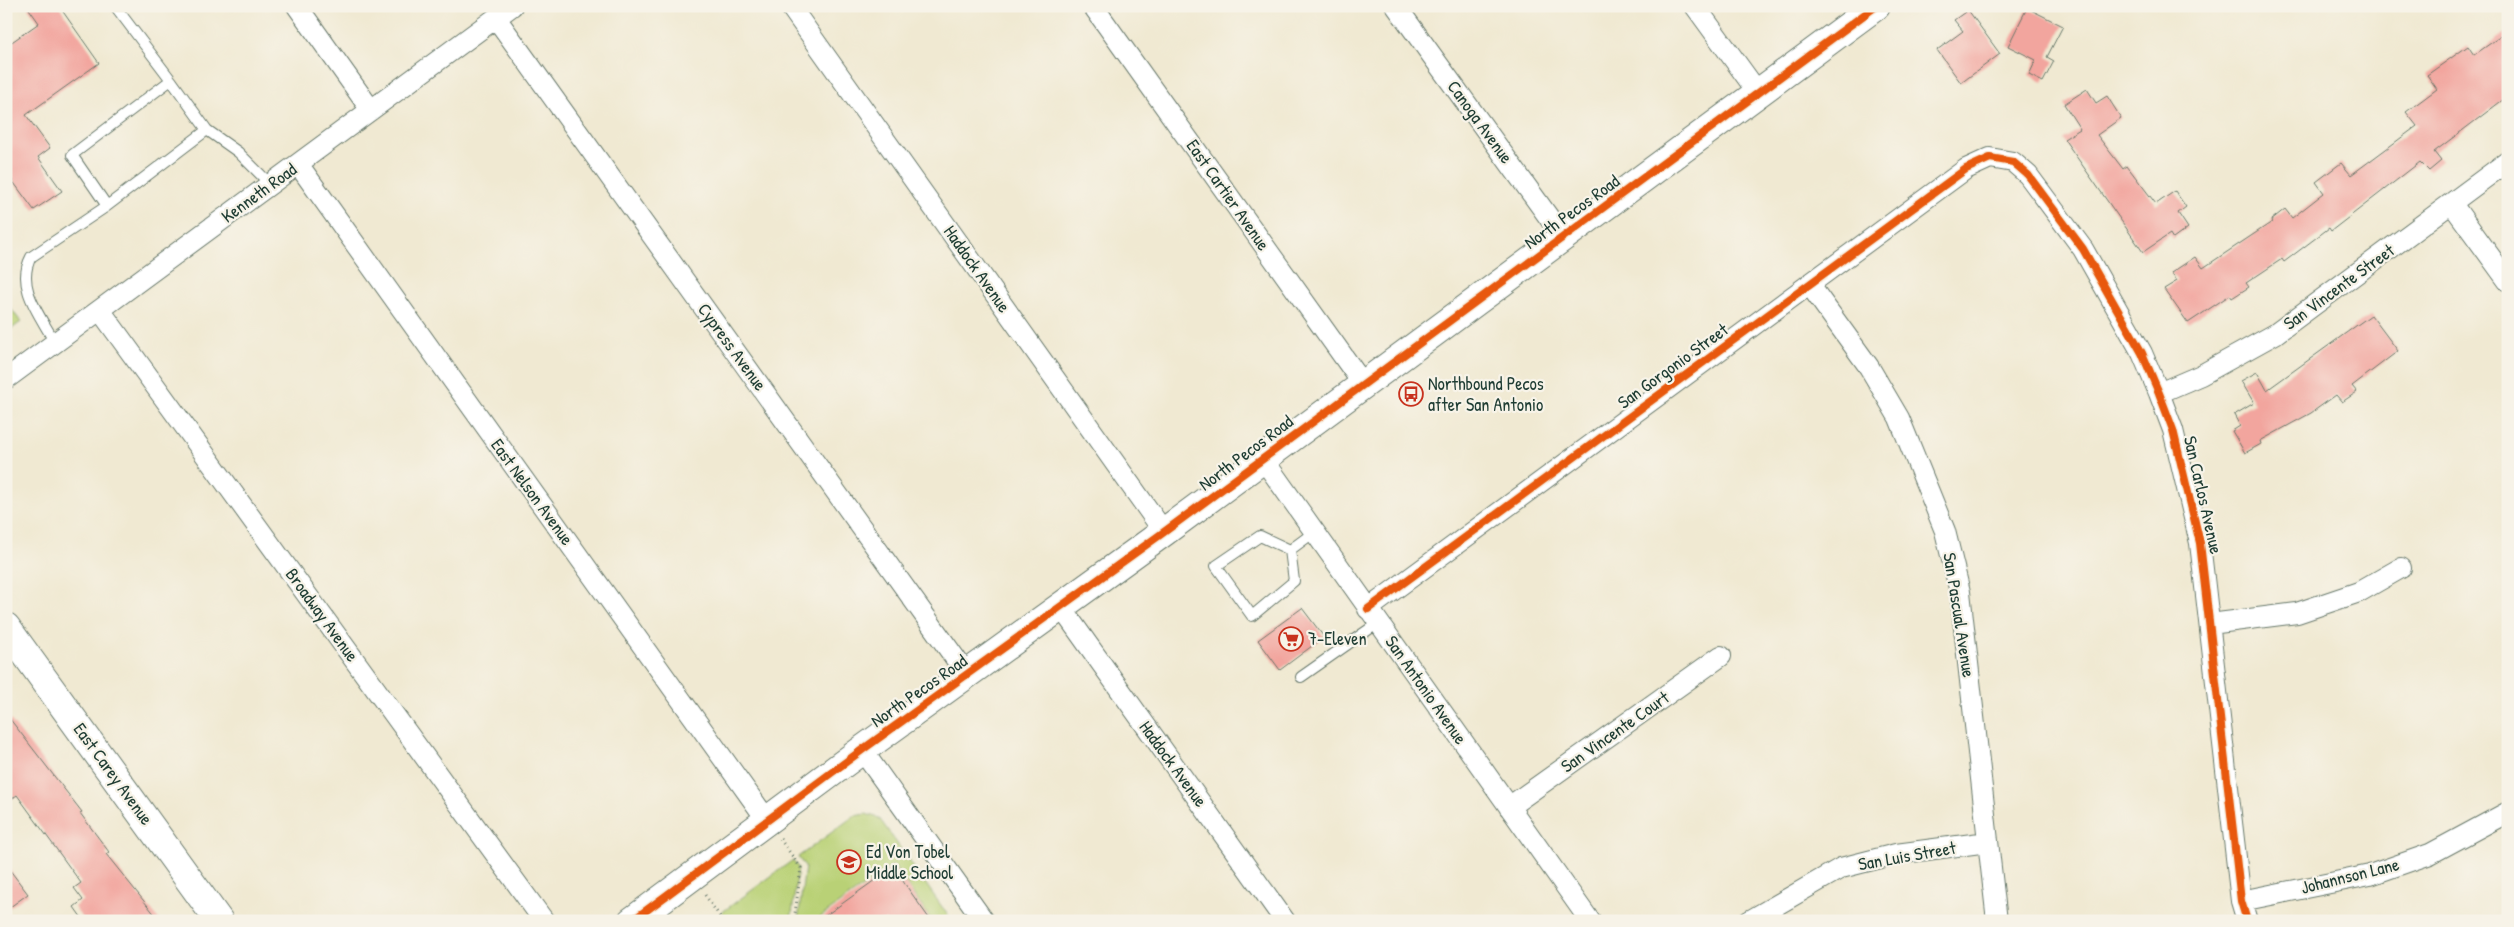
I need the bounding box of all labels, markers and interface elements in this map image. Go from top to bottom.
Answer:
street label: Canoga Avenue [1442,75,1519,168]
street label: East Cartier Avenue [1181,134,1276,255]
street label: Kenneth Road [216,157,301,228]
street label: North Pecos Road [1519,168,1624,255]
street label: Haddock Avenue [938,220,1017,317]
street label: San Vincente Street [2278,237,2400,335]
street label: Cypress Avenue [692,298,773,396]
street label: San Gorgonio Street [1612,316,1734,414]
place label: Northbound Pecos after San Antonio [1428,371,1544,417]
bus stop icon: Northbound Pecos after San Antonio [1398,381,1424,407]
street label: North Pecos Road [1193,409,1298,496]
street label: East Nelson Avenue [485,433,580,550]
street label: San Carlos Avenue [2178,434,2229,556]
street label: San Pascual Avenue [1937,551,1982,679]
street label: Broadway Avenue [280,563,365,667]
supermarket icon: 7-Eleven [1278,626,1304,652]
place label: 7-Eleven [1308,626,1367,651]
street label: San Antonio Avenue [1380,630,1473,749]
street label: North Pecos Road [866,648,972,733]
street label: San Vincente Court [1555,684,1675,778]
street label: Haddock Avenue [1134,715,1213,812]
street label: East Carey Avenue [68,718,159,830]
street label: San Luis Street [1856,835,1958,876]
place label: Ed Von Tobel Middle School [866,839,953,885]
school or university icon: Ed Von Tobel Middle School [836,849,862,875]
street label: Johannson Lane [2298,851,2402,900]

